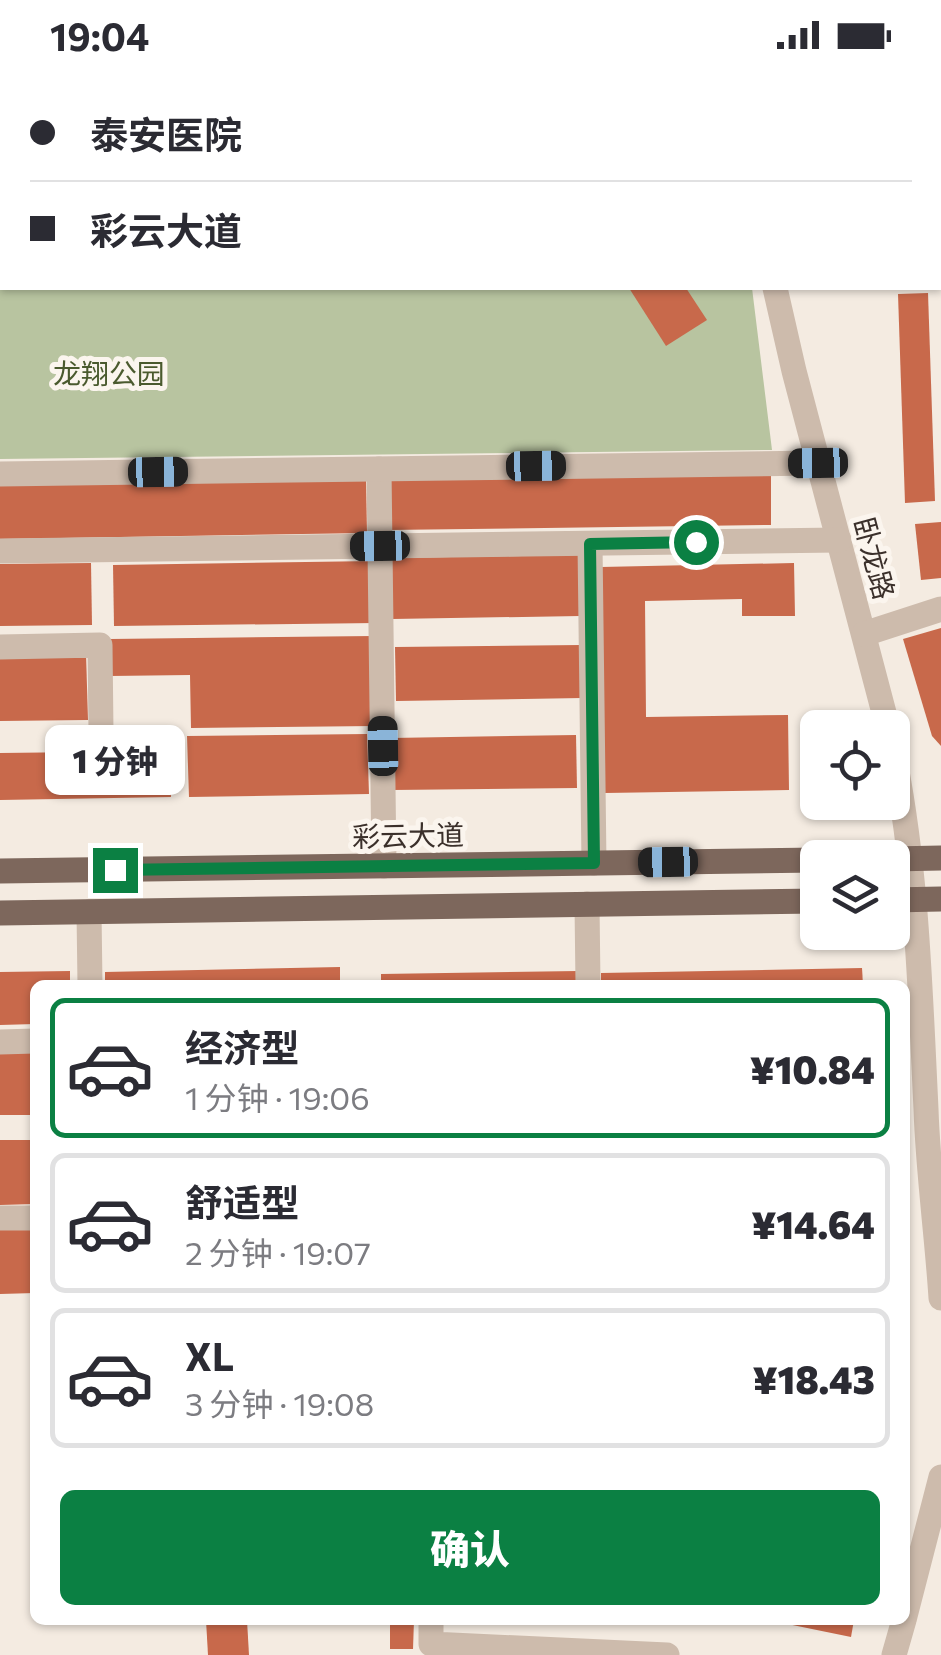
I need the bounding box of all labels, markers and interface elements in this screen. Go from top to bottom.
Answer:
text: 19:04 [50,12,149,59]
text: 泰安医院 [90,110,242,157]
text: 彩云大道 [90,206,242,253]
park label: 龙翔公园 [53,356,165,390]
car [788,447,848,479]
car [506,450,566,482]
car [128,456,188,488]
street label: 卧龙路 [848,513,902,603]
route start [674,520,719,565]
car [350,530,410,562]
map controls [800,710,910,950]
button: locate [800,710,910,820]
car [367,716,399,776]
callout: 1 分钟 [45,725,185,795]
text: 1 分钟 [72,740,158,780]
street label: 彩云大道 [352,817,464,853]
button: layers [800,840,910,950]
car [638,846,698,878]
route end [93,848,138,893]
icon: car [65,1023,155,1113]
text: 经济型 [185,1023,299,1070]
text: ¥10.84 [750,1045,875,1092]
text: 1 分钟 · 19:06 [185,1077,370,1117]
icon: car [65,1178,155,1268]
text: 舒适型 [185,1178,299,1225]
text: ¥14.64 [751,1200,875,1247]
text: 2 分钟 · 19:07 [185,1232,371,1272]
text: XL [185,1332,234,1379]
icon: car [65,1333,155,1423]
text: ¥18.43 [753,1355,875,1402]
text: 3 分钟 · 19:08 [185,1383,374,1423]
button: 确认 [60,1490,880,1605]

